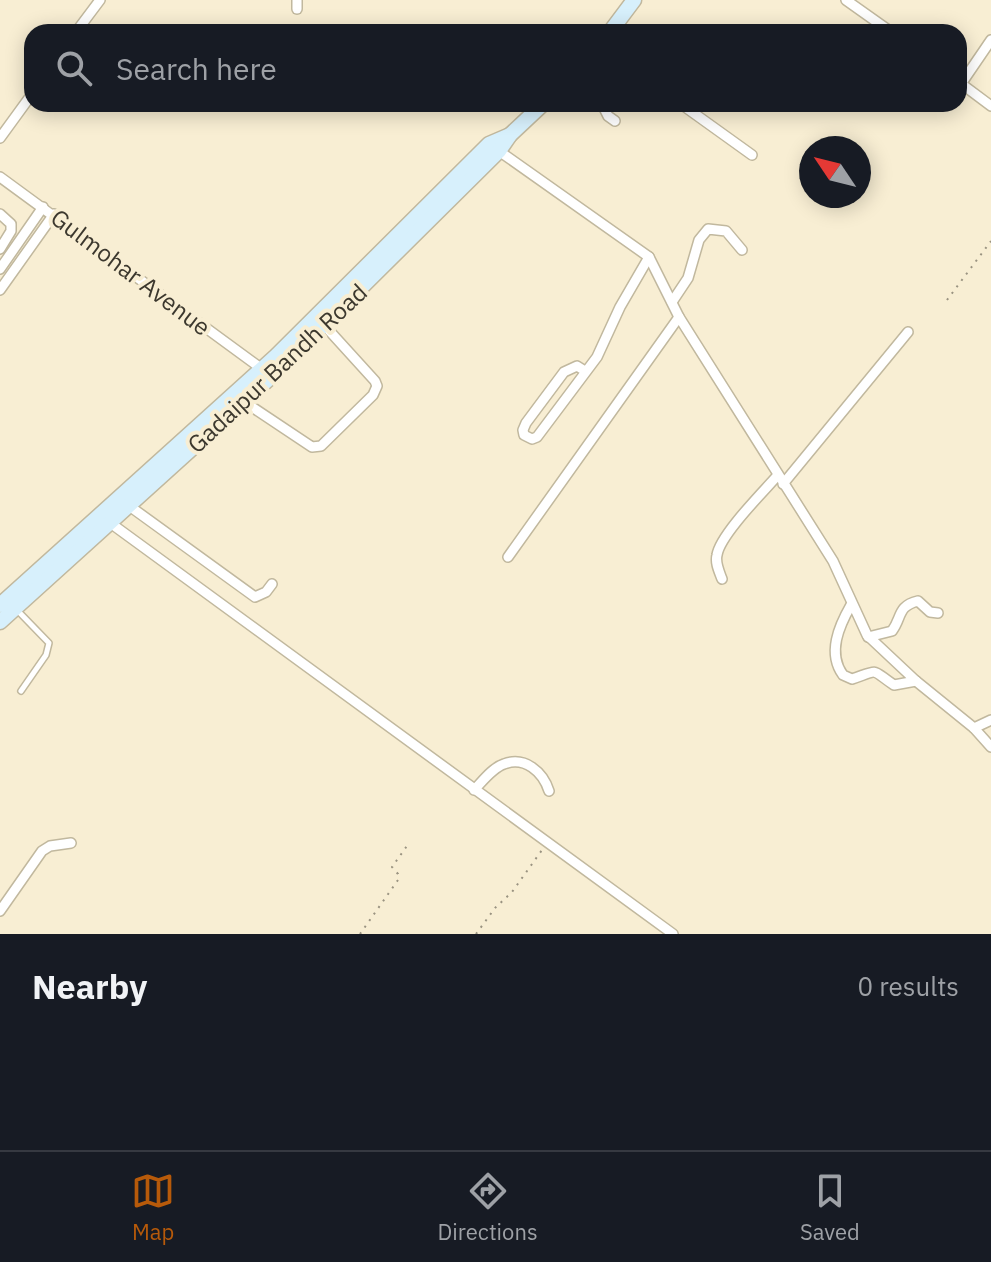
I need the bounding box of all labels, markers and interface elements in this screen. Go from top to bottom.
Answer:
search box [24,24,967,112]
icon: search [52,46,96,90]
text: Search here [116,49,277,88]
north arrow [799,136,871,208]
street label: Gulmohar Avenue [45,201,217,343]
street label: Gadaipur Bandh Road [180,276,374,460]
text: Nearby [32,964,147,1008]
text: 0 results [857,969,959,1003]
tab: Map [131,1169,175,1246]
tab: Directions [438,1169,538,1246]
tab: Saved [800,1169,860,1246]

